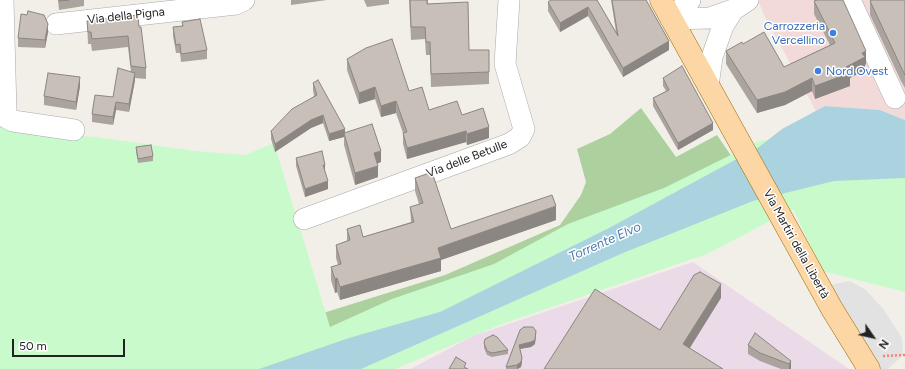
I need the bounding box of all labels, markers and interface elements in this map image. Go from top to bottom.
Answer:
street label: Via della Pigna [87,5,165,27]
place label: Carrozzeria Vercellino [764,19,825,47]
marker: Carrozzeria Vercellino [828,28,838,38]
place label: Nord Ovest [826,64,888,78]
marker: Nord Ovest [813,66,823,76]
street label: Via delle Betulle [425,137,509,181]
street label: Via Martiri della Libertà [760,187,832,301]
water label: Torrente Elvo [567,219,643,265]
north arrow [853,317,893,357]
scale bar [14,331,127,357]
text: N [876,337,891,351]
text: 50 m [19,339,47,353]

